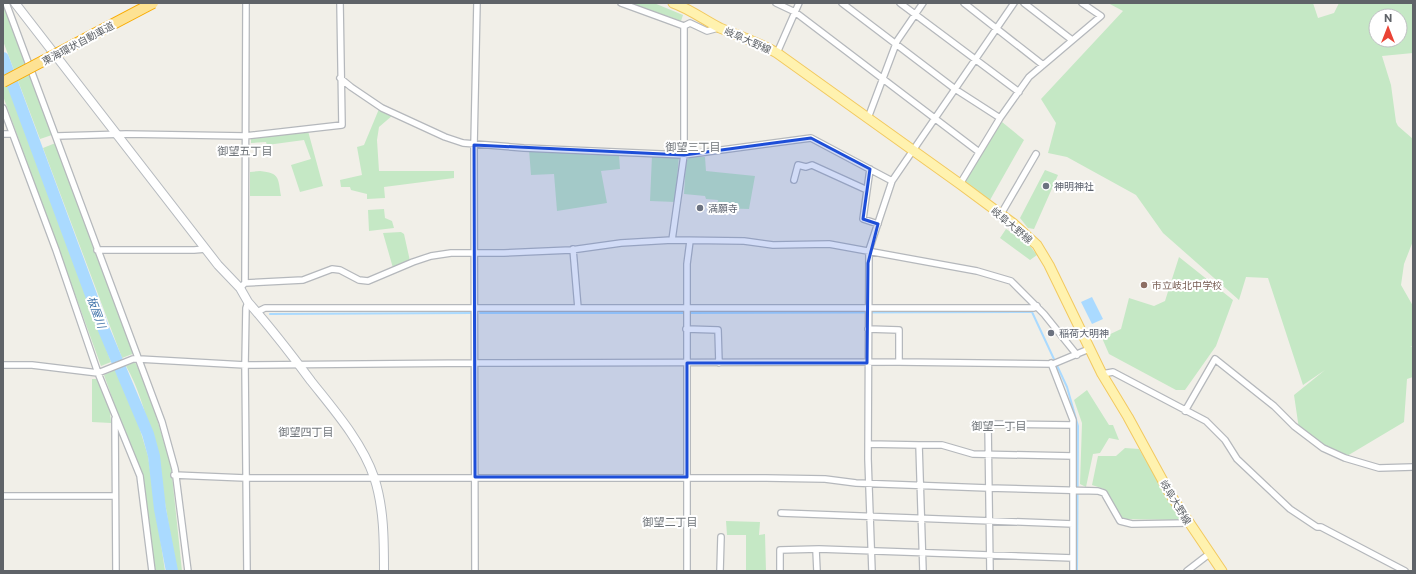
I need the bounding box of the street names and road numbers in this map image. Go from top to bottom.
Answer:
street label: 東海環状自動車道 [40,19,116,67]
street label: 岐阜大野線 [723,24,773,56]
street label: 岐阜大野線 [989,204,1035,246]
street label: 岐阜大野線 [1158,477,1194,527]

